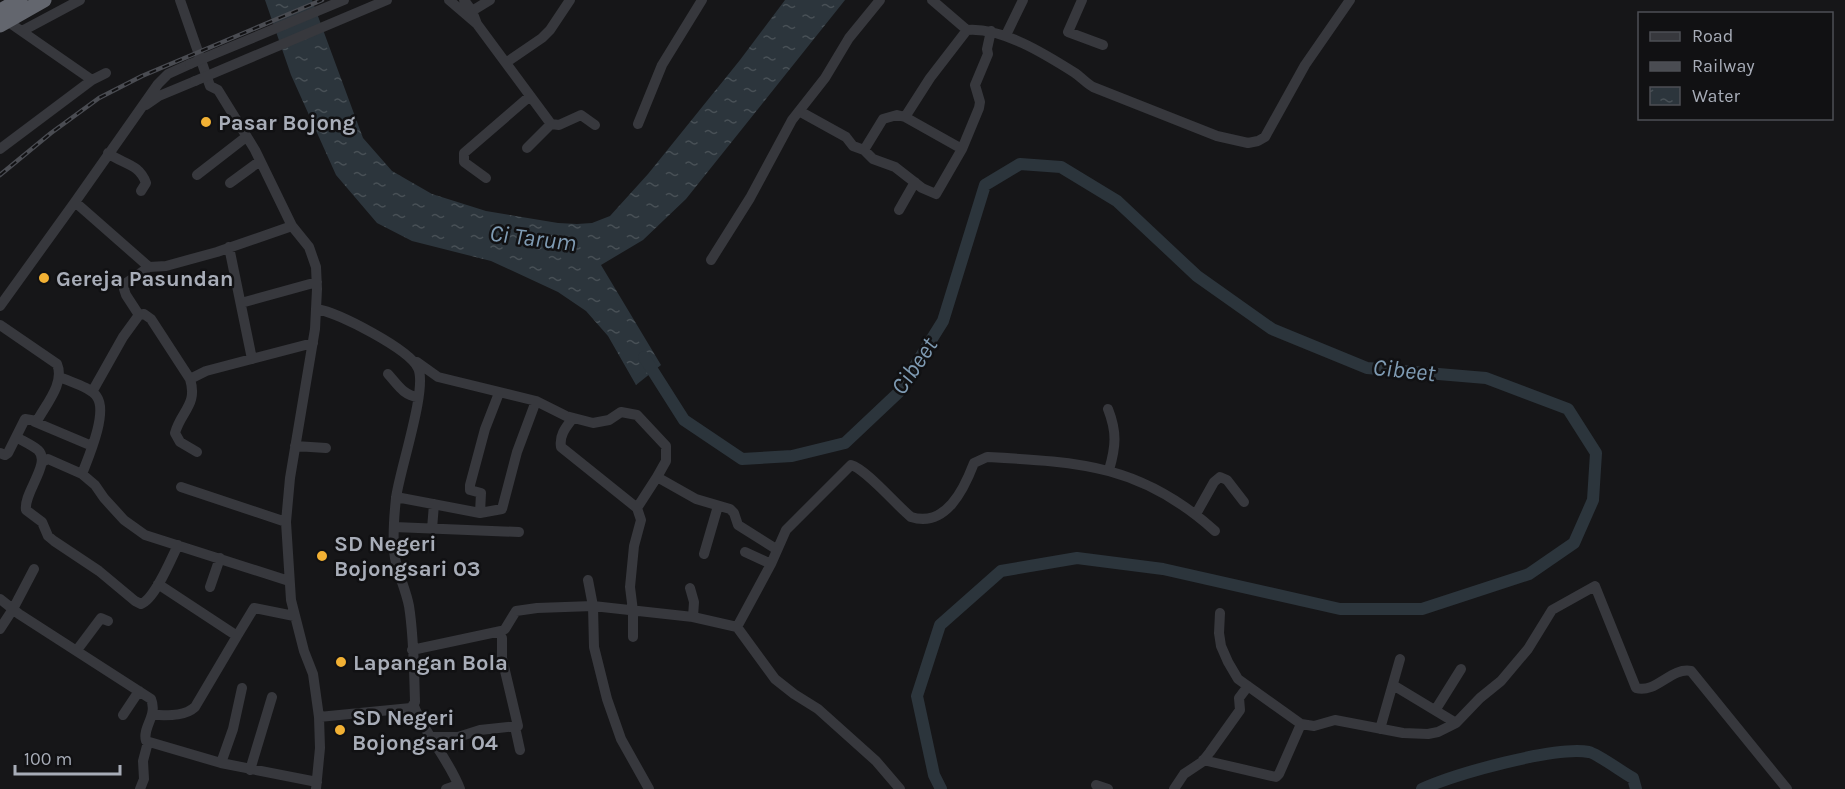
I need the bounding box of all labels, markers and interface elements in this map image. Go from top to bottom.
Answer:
legend [1638,12,1833,120]
text: Road [1692,25,1733,47]
text: Railway [1692,55,1755,77]
text: Water [1692,85,1740,107]
place label: Pasar Bojong [218,110,356,136]
marker: Pasar Bojong [199,115,213,129]
water label: Ci Tarum [488,219,578,257]
place label: Gereja Pasundan [56,266,233,292]
marker: Gereja Pasundan [37,271,51,285]
water label: Cibeet [885,331,944,400]
water label: Cibeet [1371,353,1438,387]
place label: SD Negeri Bojongsari 03 [334,531,481,582]
marker: SD Negeri Bojongsari 03 [315,549,329,563]
place label: Lapangan Bola [353,650,508,676]
marker: Lapangan Bola [334,655,348,669]
place label: SD Negeri Bojongsari 04 [352,705,498,756]
marker: SD Negeri Bojongsari 04 [333,723,347,737]
scale bar [15,738,120,776]
text: 100 m [24,748,72,770]

